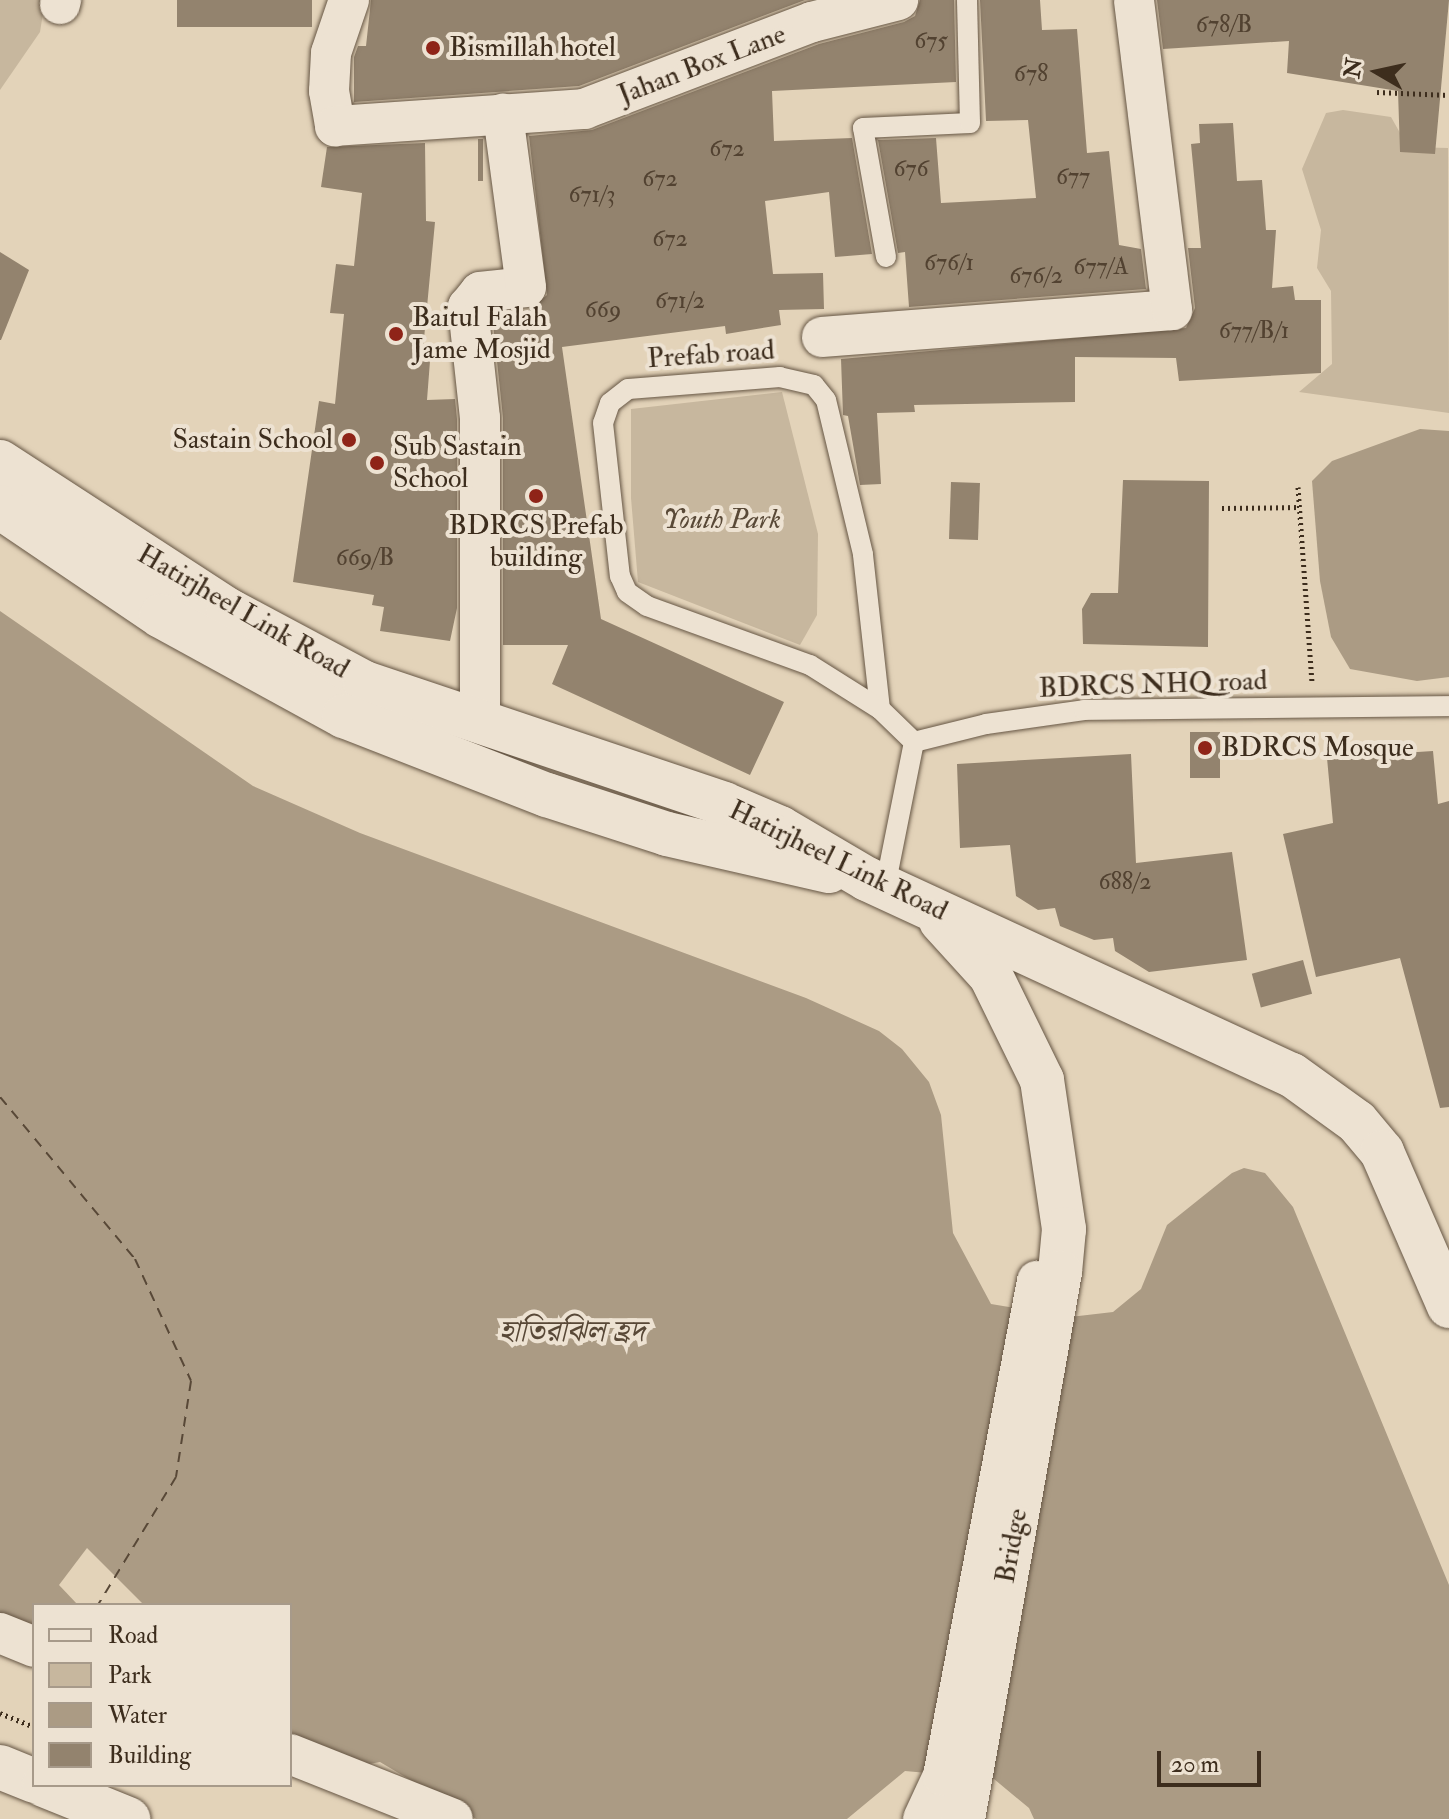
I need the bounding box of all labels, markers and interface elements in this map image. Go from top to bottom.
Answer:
house number: 678/B [1196,11,1252,39]
street label: Jahan Box Lane [614,18,790,112]
house number: 675 [914,27,948,55]
place label: Bismillah hotel [449,31,616,65]
north arrow [1337,32,1417,112]
marker: Bismillah hotel [424,39,442,57]
text: N [1338,56,1369,80]
house number: 678 [1014,60,1048,88]
house number: 672 [709,135,745,163]
house number: 676 [893,155,929,183]
house number: 677 [1056,163,1090,191]
house number: 672 [642,165,678,193]
house number: 671/3 [568,181,616,209]
house number: 672 [652,225,688,253]
house number: 676/1 [924,249,974,277]
house number: 677/A [1073,253,1129,281]
house number: 676/2 [1009,262,1063,290]
house number: 671/2 [655,287,705,315]
house number: 669 [585,296,621,324]
place label: Baitul Falah Jame Mosjid [412,301,551,367]
house number: 677/B/1 [1219,317,1289,345]
marker: Baitul Falah Jame Mosjid [387,325,405,343]
street label: Prefab road [646,334,776,376]
place label: Sastain School [172,423,333,457]
place label: Sub Sastain School [393,430,522,496]
marker: Sastain School [340,431,358,449]
marker: Sub Sastain School [368,454,386,472]
marker: BDRCS Prefab building [527,487,545,505]
park label: Youth Park [663,503,781,537]
place label: BDRCS Prefab building [449,509,623,575]
street label: Hatirjheel Link Road [131,538,355,686]
house number: 669/B [336,544,394,572]
street label: BDRCS NHQ road [1038,664,1268,706]
place label: BDRCS Mosque [1221,731,1414,765]
marker: BDRCS Mosque [1196,739,1214,757]
street label: Hatirjheel Link Road [723,794,953,928]
house number: 688/2 [1098,868,1152,896]
water label: হাতিরঝিল হ্রদ [499,1314,645,1350]
street label: Bridge [989,1506,1035,1586]
legend [32,1603,292,1787]
text: Road [108,1620,158,1651]
text: Park [108,1660,152,1691]
text: Water [108,1700,167,1731]
scale bar [1161,1735,1265,1785]
text: Building [108,1740,191,1771]
text: 20 m [1171,1749,1219,1780]

